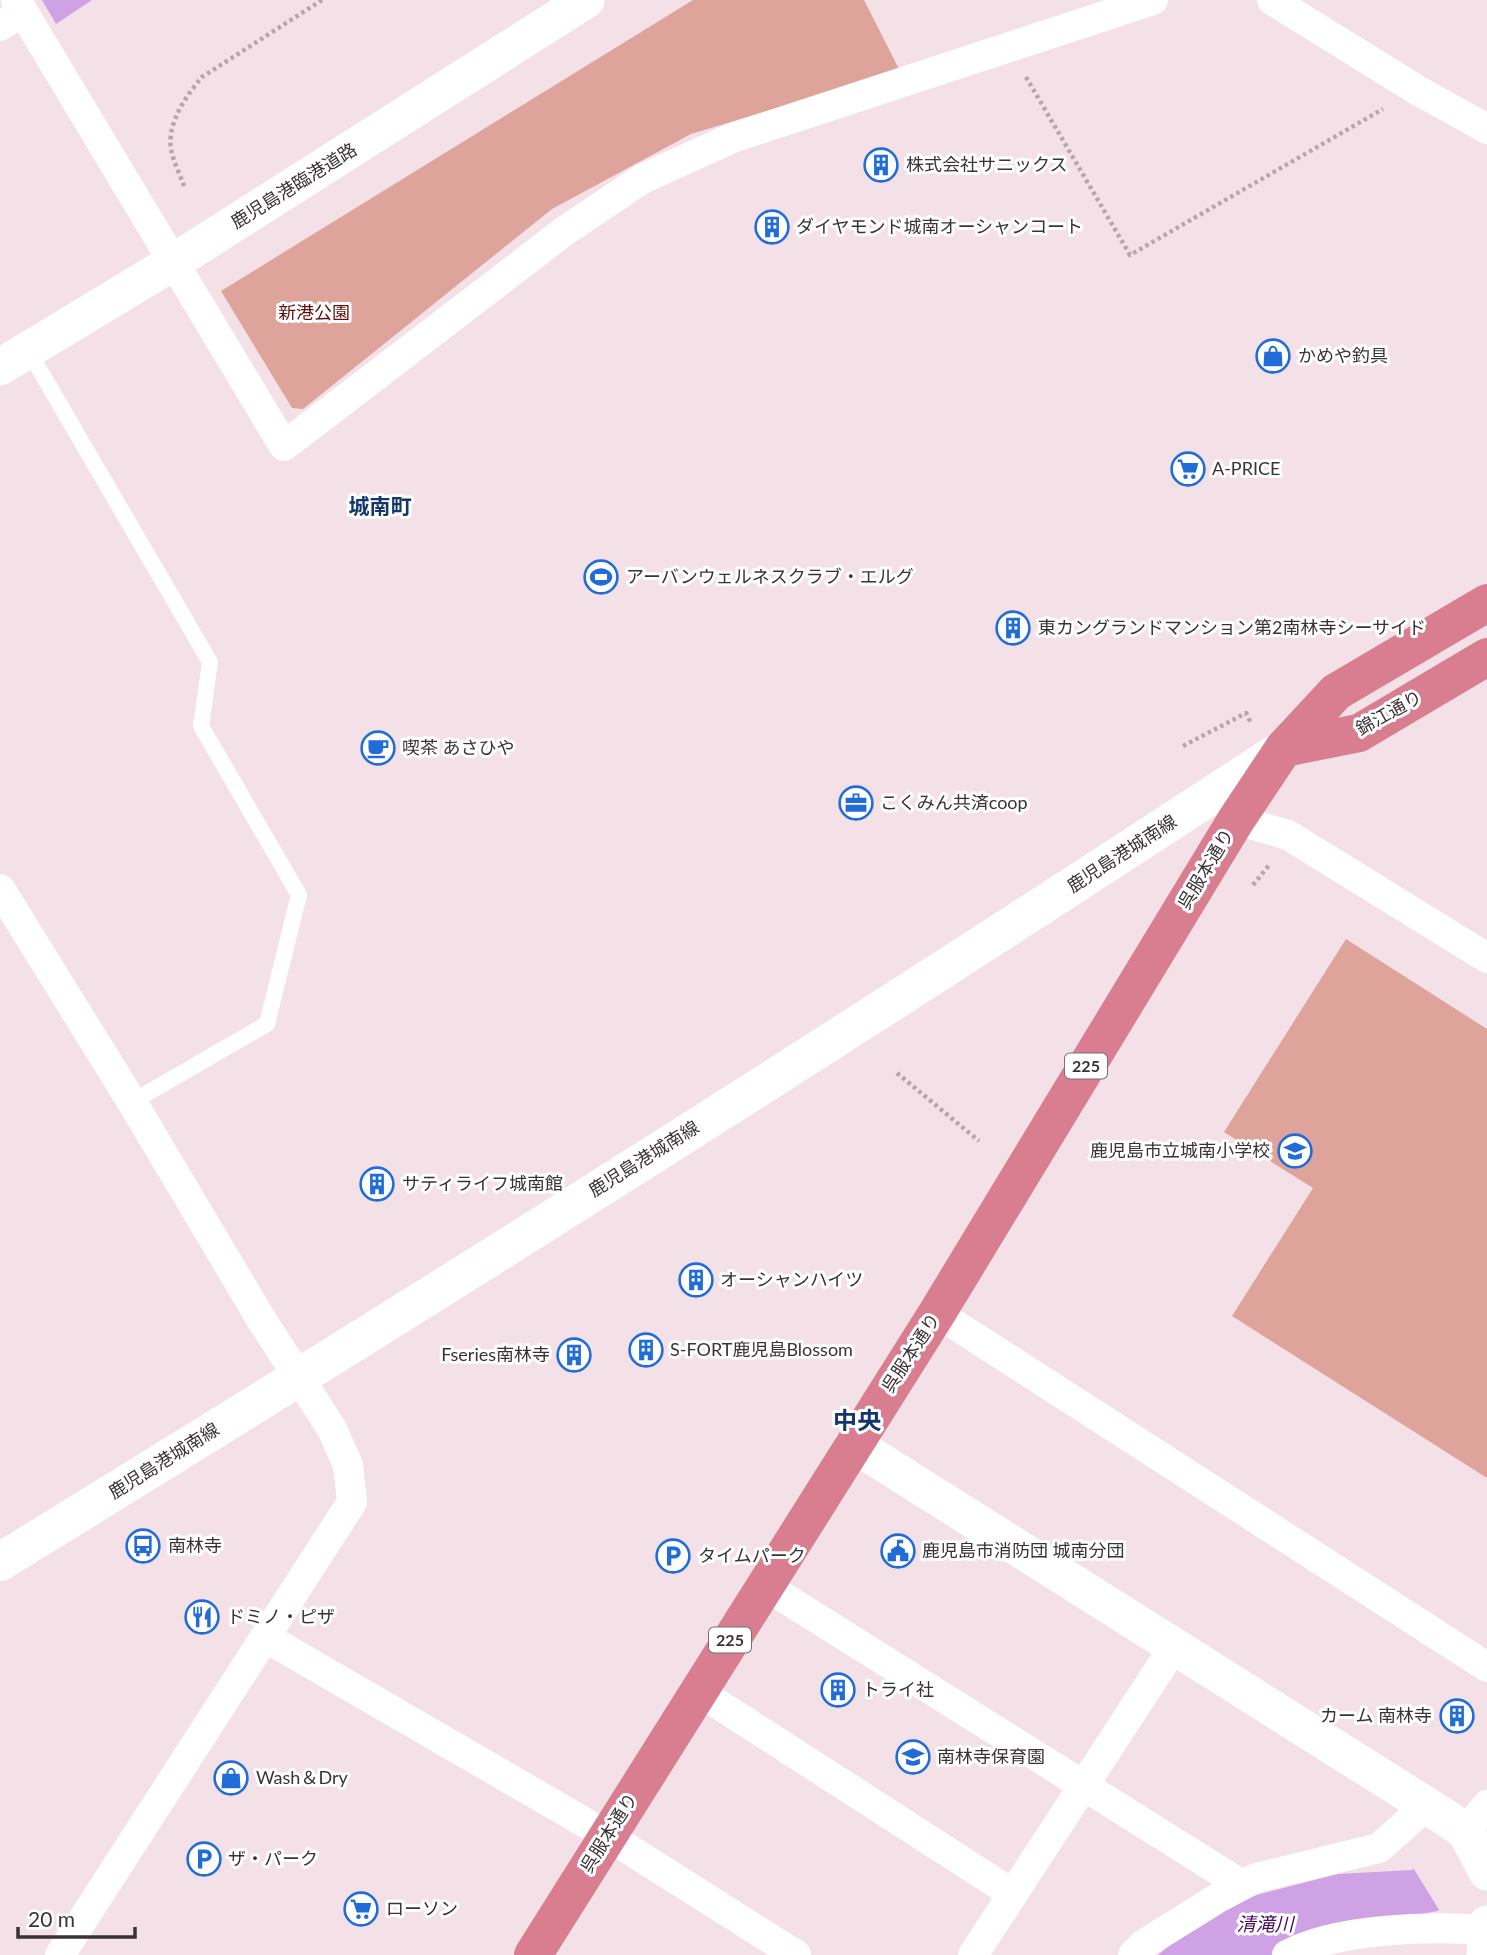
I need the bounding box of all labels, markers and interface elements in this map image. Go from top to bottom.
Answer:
street label: 鹿児島港臨港道路 [227,138,360,233]
building icon: 株式会社サニックス [862,146,900,184]
place label: 株式会社サニックス [906,153,1067,175]
building icon: ダイヤモンド城南オーシャンコート [753,208,791,246]
place label: ダイヤモンド城南オーシャンコート [796,215,1083,237]
park label: 新港公園 [278,301,350,323]
shop icon: かめや釣具 [1254,337,1292,375]
place label: かめや釣具 [1298,344,1388,366]
supermarket icon: A-PRICE [1169,450,1207,488]
place label: A-PRICE [1212,457,1280,479]
district label: 城南町 [349,493,412,518]
sports icon: アーバンウェルネスクラブ・エルグ [582,558,620,596]
place label: アーバンウェルネスクラブ・エルグ [626,565,914,587]
building icon: 東カングランドマンション第2南林寺シーサイド [994,609,1032,647]
place label: 東カングランドマンション第2南林寺シーサイド [1038,616,1426,638]
street label: 錦江通り [1352,685,1425,739]
cafe icon: 喫茶 あさひや [359,729,397,767]
place label: 喫茶 あさひや [402,736,515,758]
office icon: こくみん共済coop [837,784,875,822]
place label: こくみん共済coop [880,791,1028,813]
street label: 鹿児島港城南線 [1063,810,1180,897]
street label: 呉服本通り [1173,824,1238,913]
road number: 225 [1065,1054,1107,1078]
street label: 鹿児島港城南線 [584,1115,703,1201]
school or university icon: 鹿児島市立城南小学校 [1276,1132,1314,1170]
place label: 鹿児島市立城南小学校 [1090,1139,1270,1161]
building icon: サティライフ城南館 [358,1165,396,1203]
place label: サティライフ城南館 [402,1172,563,1194]
building icon: オーシャンハイツ [677,1261,715,1299]
place label: オーシャンハイツ [720,1268,863,1290]
street label: 呉服本通り [876,1309,944,1396]
building icon: S-FORT鹿児島Blossom [627,1331,665,1369]
building icon: Fseries南林寺 [555,1336,593,1374]
place label: S-FORT鹿児島Blossom [670,1338,853,1360]
place label: Fseries南林寺 [441,1343,550,1365]
district label: 中央 [833,1405,881,1434]
street label: 鹿児島港城南線 [104,1417,223,1503]
bus stop icon: 南林寺 [124,1527,162,1565]
public building icon: 鹿児島市消防団 城南分団 [879,1532,917,1570]
place label: 南林寺 [168,1534,222,1556]
parking icon: タイムパーク [654,1537,692,1575]
place label: 鹿児島市消防団 城南分団 [922,1539,1125,1561]
place label: タイムパーク [698,1544,806,1566]
restaurant icon: ドミノ・ピザ [183,1598,221,1636]
place label: ドミノ・ピザ [227,1605,335,1627]
road number: 225 [709,1628,751,1652]
building icon: トライ社 [819,1671,857,1709]
place label: トライ社 [862,1678,934,1700]
building icon: カーム 南林寺 [1438,1697,1476,1735]
place label: カーム 南林寺 [1320,1704,1432,1726]
school or university icon: 南林寺保育園 [894,1738,932,1776]
place label: 南林寺保育園 [937,1745,1045,1767]
shop icon: Wash＆Dry [212,1759,250,1797]
place label: Wash＆Dry [256,1766,348,1788]
street label: 呉服本通り [575,1788,641,1876]
parking icon: ザ・パーク [185,1840,223,1878]
place label: ザ・パーク [228,1847,318,1869]
supermarket icon: ローソン [342,1890,380,1928]
scale bar [18,1896,135,1940]
place label: ローソン [386,1897,458,1919]
text: 20 m [28,1906,75,1931]
water label: 清滝川 [1236,1912,1295,1935]

